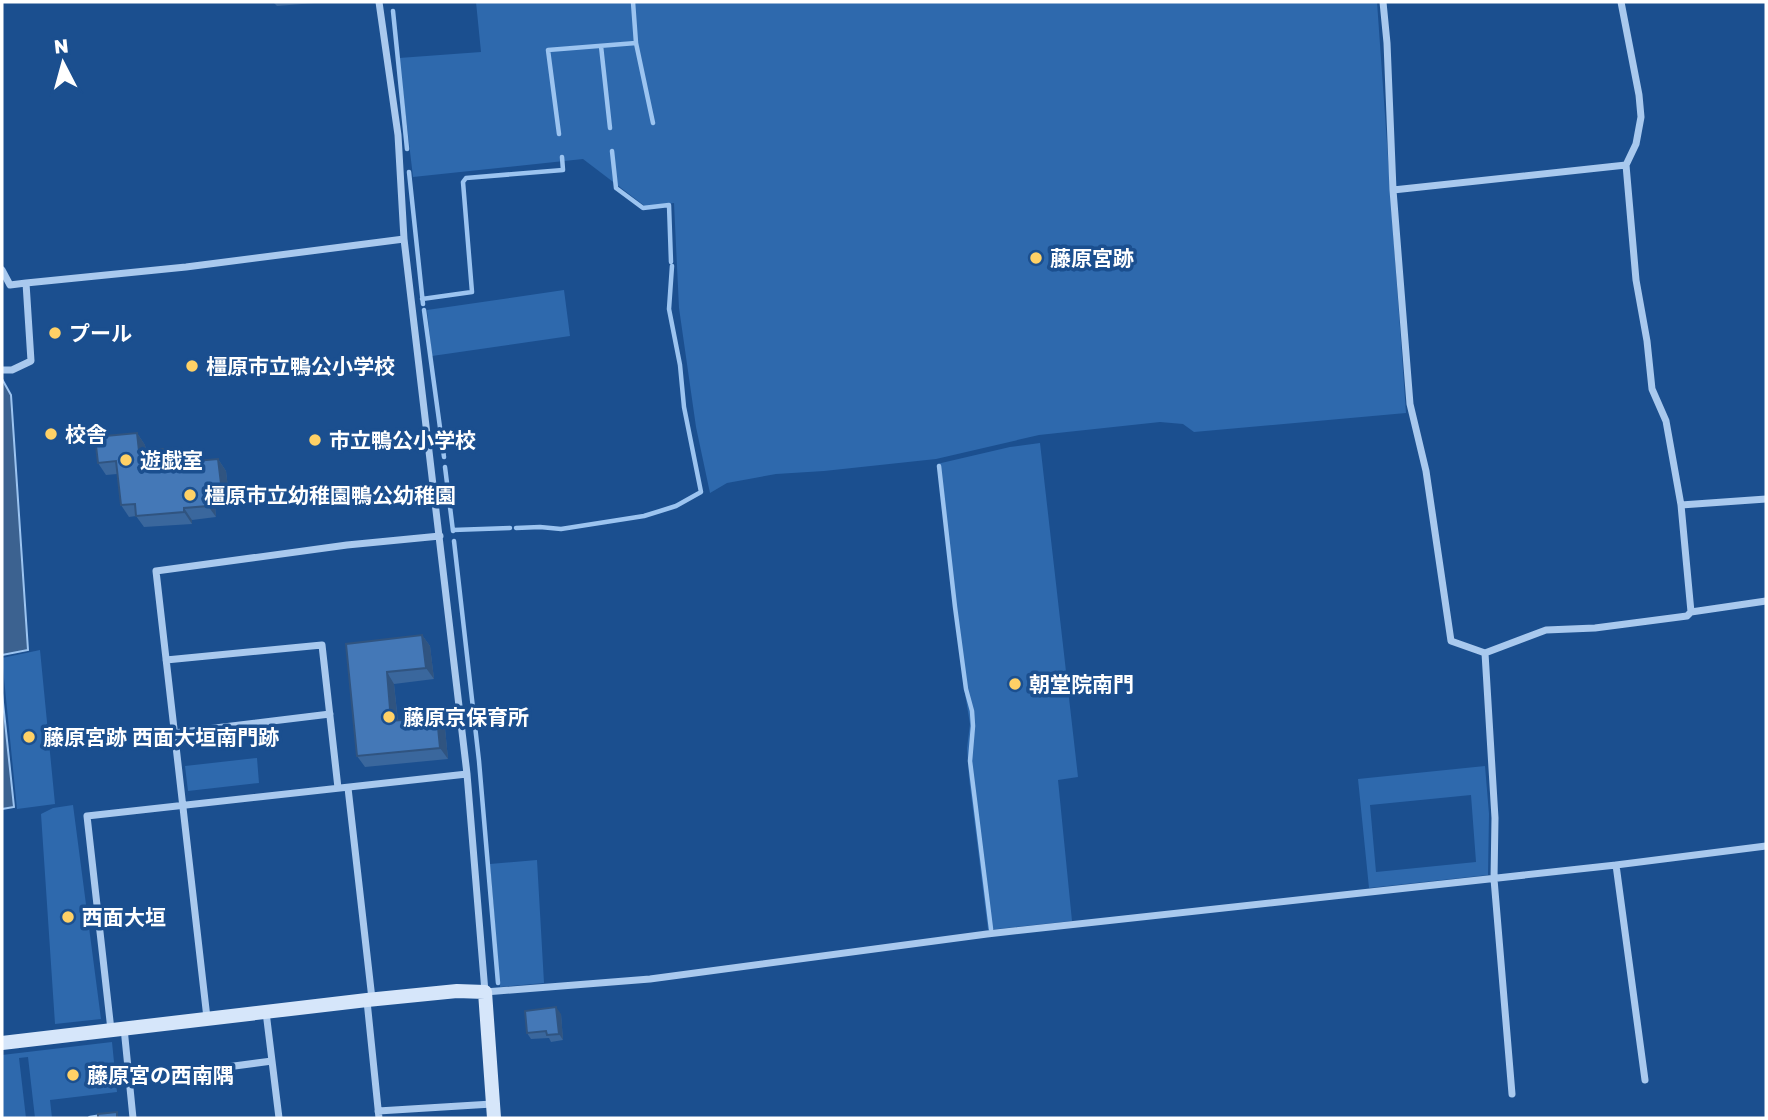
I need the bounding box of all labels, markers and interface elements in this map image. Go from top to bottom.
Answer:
north arrow [28,28,98,98]
text: N [53,33,70,58]
place label: 藤原宮跡 [1050,245,1134,271]
marker: 藤原宮跡 [1028,250,1044,266]
place label: プール [69,320,132,346]
marker: プール [47,325,63,341]
place label: 橿原市立鴨公小学校 [206,353,395,379]
marker: 橿原市立鴨公小学校 [184,358,200,374]
place label: 校舎 [65,421,107,447]
marker: 校舎 [43,426,59,442]
place label: 市立鴨公小学校 [329,427,476,453]
marker: 市立鴨公小学校 [307,432,323,448]
place label: 遊戯室 [140,447,203,473]
marker: 遊戯室 [118,452,134,468]
place label: 橿原市立幼稚園鴨公幼稚園 [204,482,456,508]
marker: 橿原市立幼稚園鴨公幼稚園 [182,487,198,503]
place label: 朝堂院南門 [1029,671,1134,697]
marker: 朝堂院南門 [1007,676,1023,692]
place label: 藤原京保育所 [403,704,529,730]
marker: 藤原京保育所 [381,709,397,725]
place label: 藤原宮跡 西面大垣南門跡 [43,724,279,750]
marker: 藤原宮跡 西面大垣南門跡 [21,729,37,745]
place label: 西面大垣 [82,904,166,930]
marker: 西面大垣 [60,909,76,925]
place label: 藤原宮の西南隅 [87,1062,234,1088]
marker: 藤原宮の西南隅 [65,1067,81,1083]

